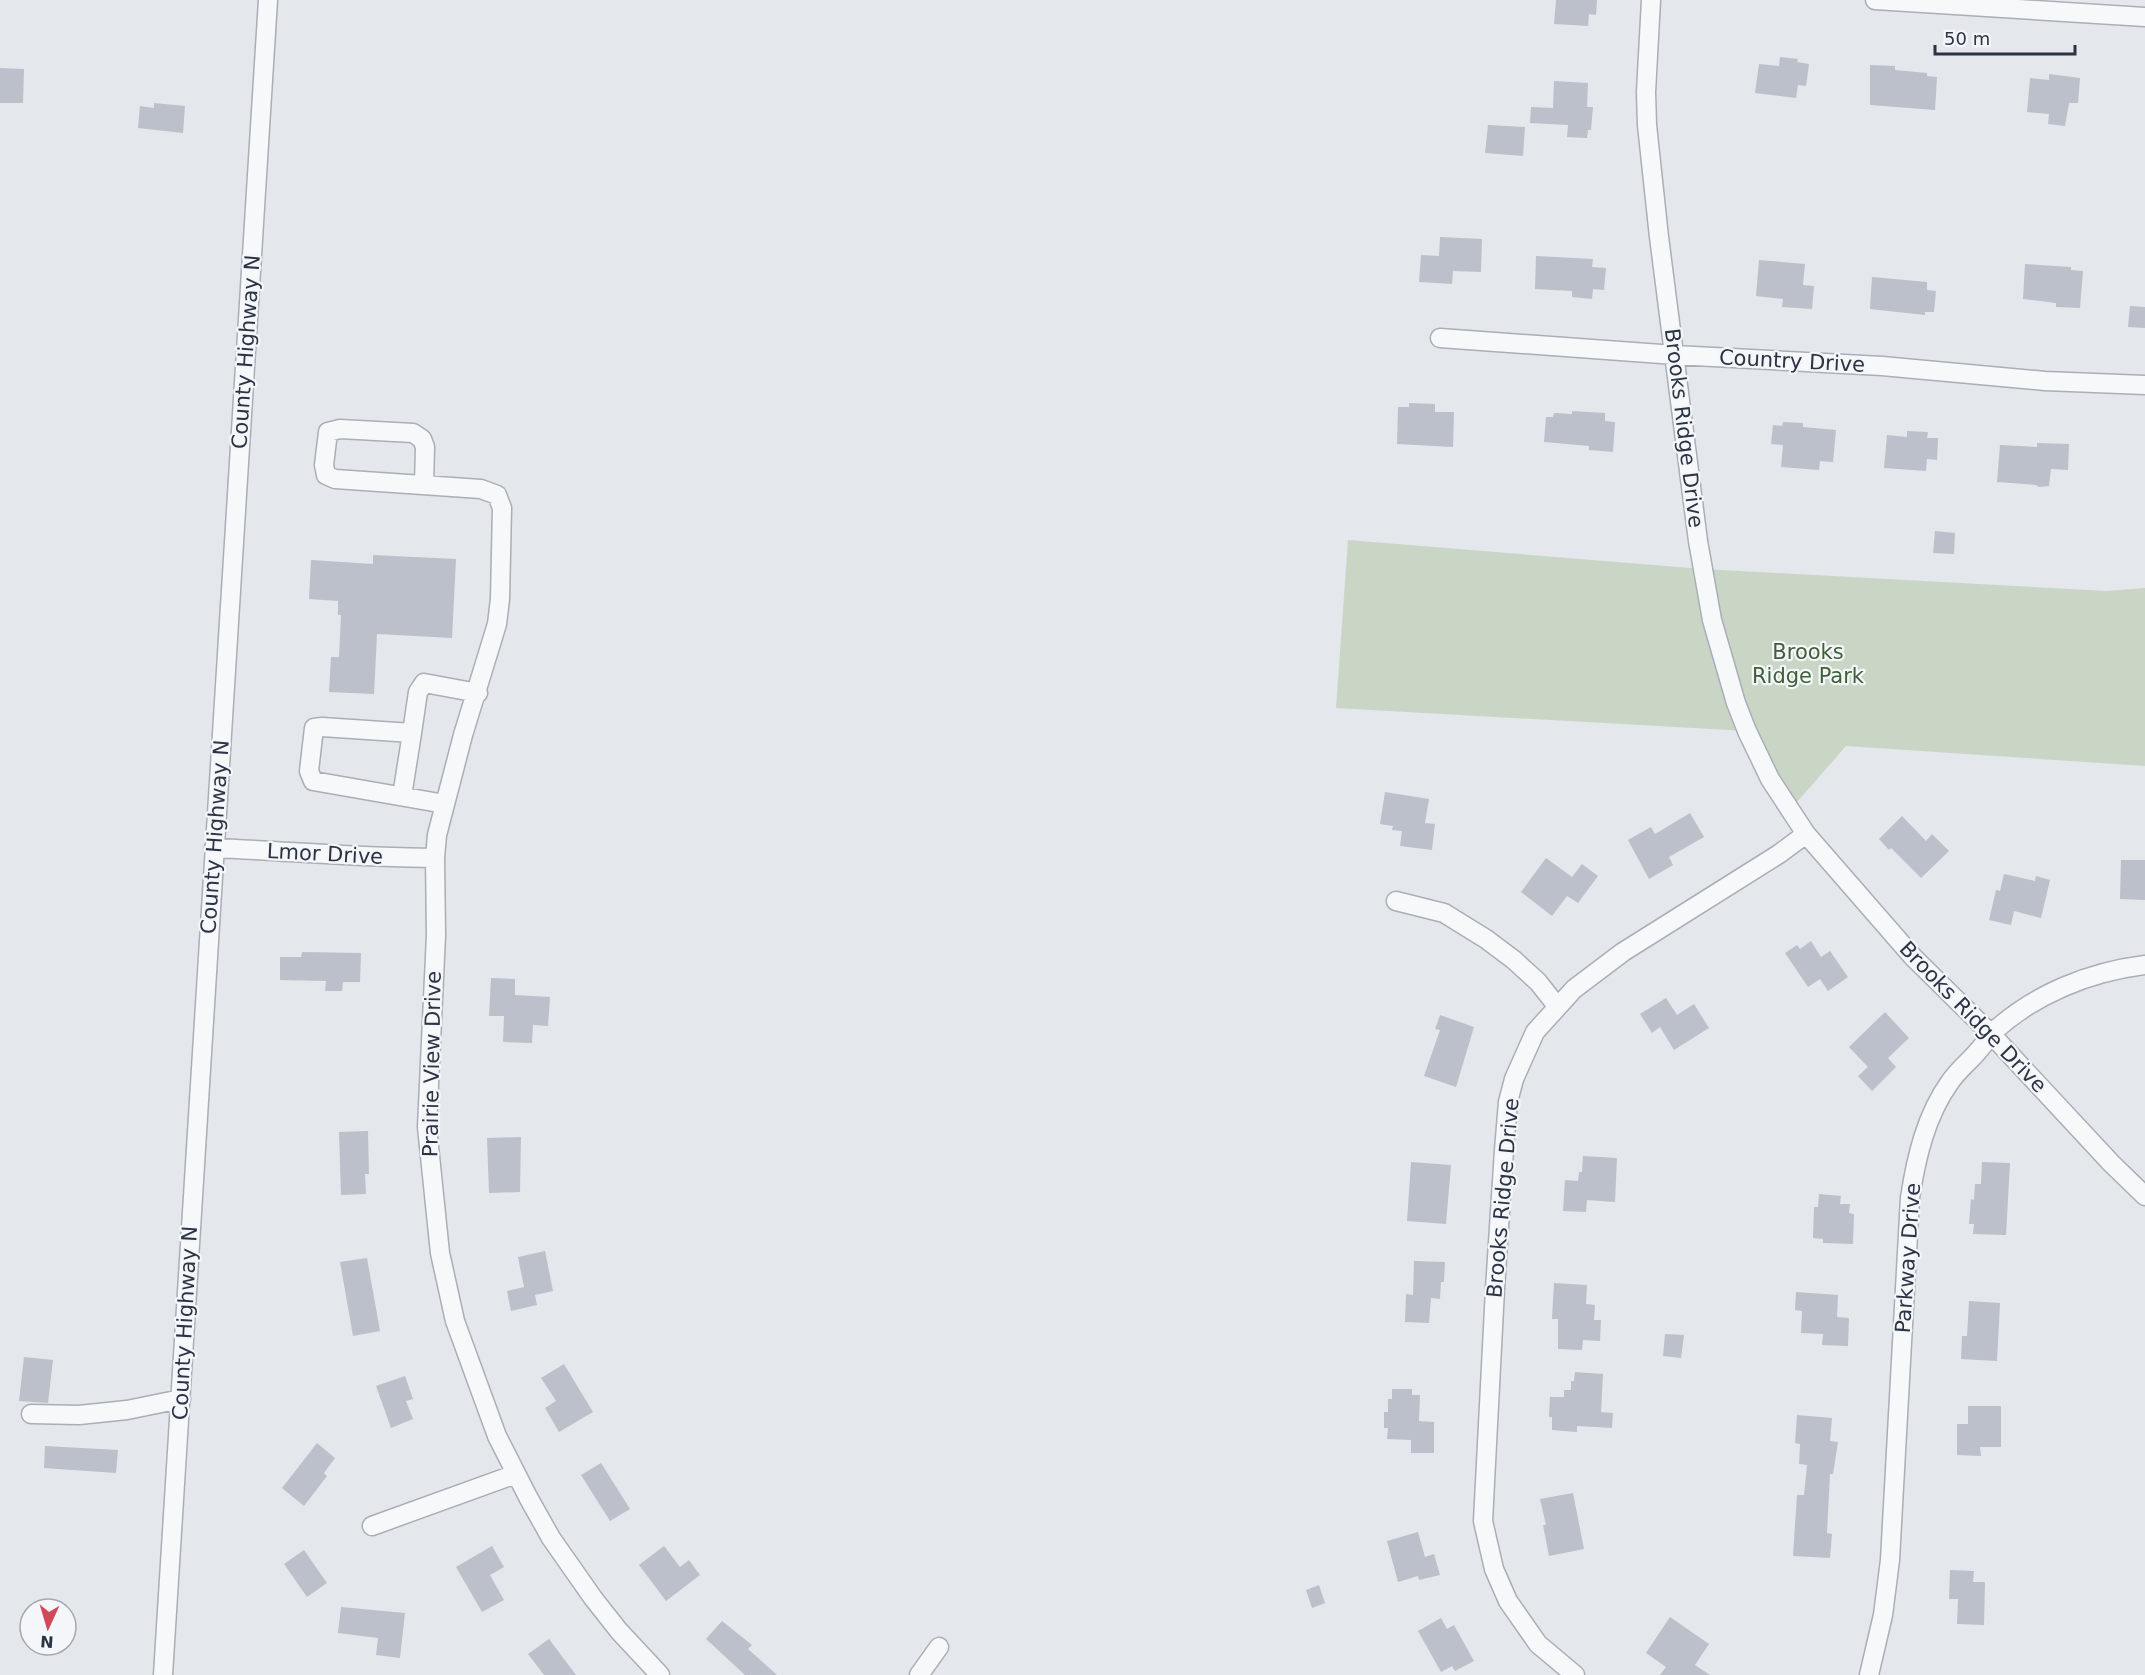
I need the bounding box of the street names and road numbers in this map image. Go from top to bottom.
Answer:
street label: County Highway N [227,254,265,450]
street label: Brooks Ridge Drive [1660,327,1708,529]
street label: Country Drive [1718,345,1866,377]
street label: County Highway N [196,739,234,935]
street label: Lmor Drive [266,839,384,869]
street label: Brooks Ridge Drive [1895,936,2051,1098]
street label: Prairie View Drive [418,971,446,1157]
street label: Brooks Ridge Drive [1482,1097,1524,1299]
street label: Parkway Drive [1891,1182,1925,1334]
street label: County Highway N [168,1225,202,1421]

